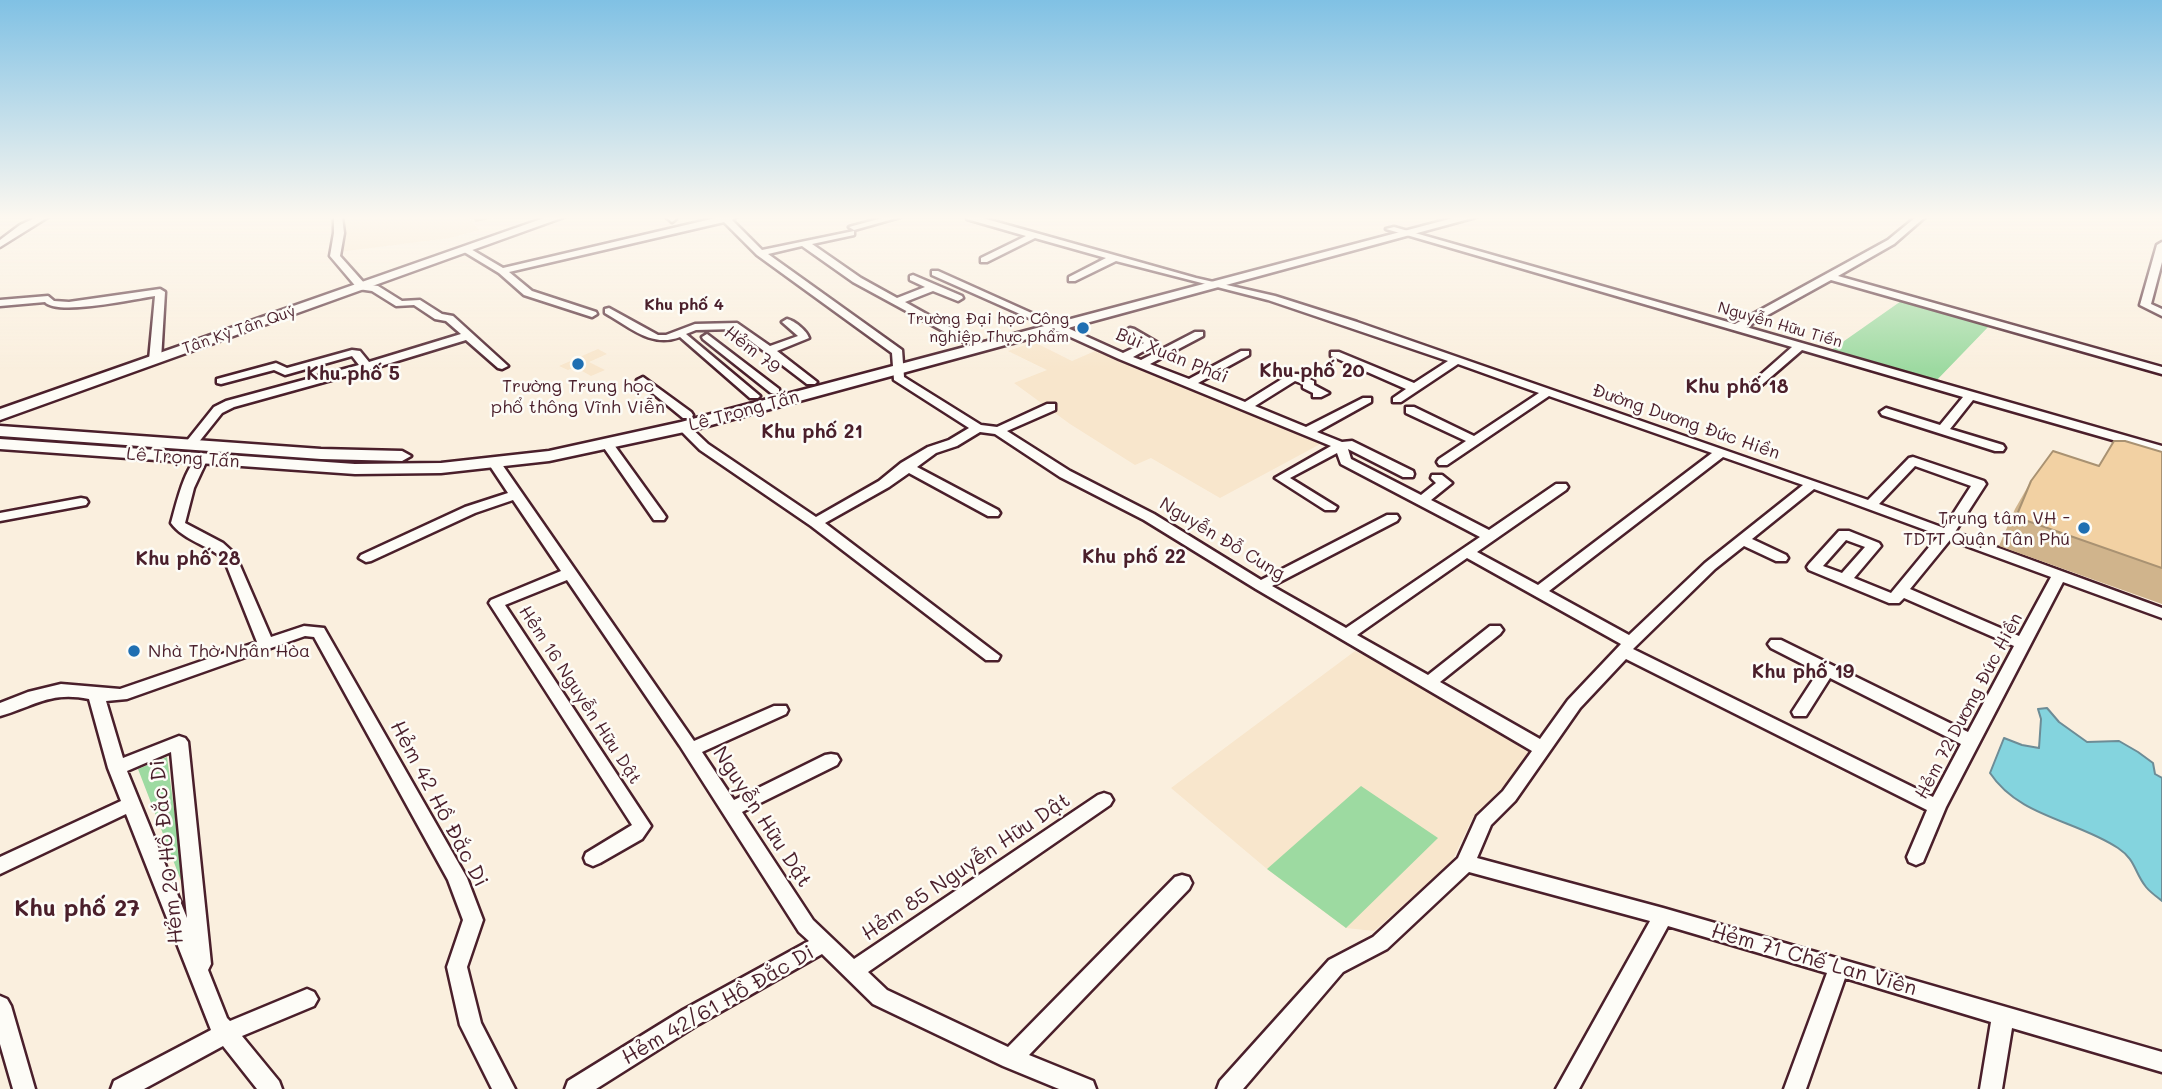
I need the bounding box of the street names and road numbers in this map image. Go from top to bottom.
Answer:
street label: Nguyễn Hữu Tiến [1716,298,1844,352]
street label: Tân Kỳ Tân Quý [180,302,298,358]
street label: Hẻm 79 [720,322,784,378]
street label: Bùi Xuân Phái [1113,324,1231,388]
street label: Đường Dương Đức Hiền [1589,380,1783,464]
street label: Lê Trọng Tấn [686,386,802,436]
street label: Lê Trọng Tấn [126,443,240,473]
street label: Nguyễn Đỗ Cung [1155,493,1289,585]
street label: Hẻm 16 Nguyễn Hữu Dật [514,602,646,788]
street label: Hẻm 72 Dương Đức Hiền [1911,609,2027,803]
street label: Hẻm 42 Hồ Đắc Di [385,717,493,891]
street label: Nguyễn Hữu Dật [707,742,817,892]
street label: Hẻm 20 Hồ Đắc Di [145,759,189,945]
street label: Hẻm 85 Nguyễn Hữu Dật [857,788,1075,946]
street label: Hẻm 71 Chế Lan Viên [1708,919,1920,1001]
street label: Hẻm 42/61 Hồ Đắc Di [617,940,819,1070]

